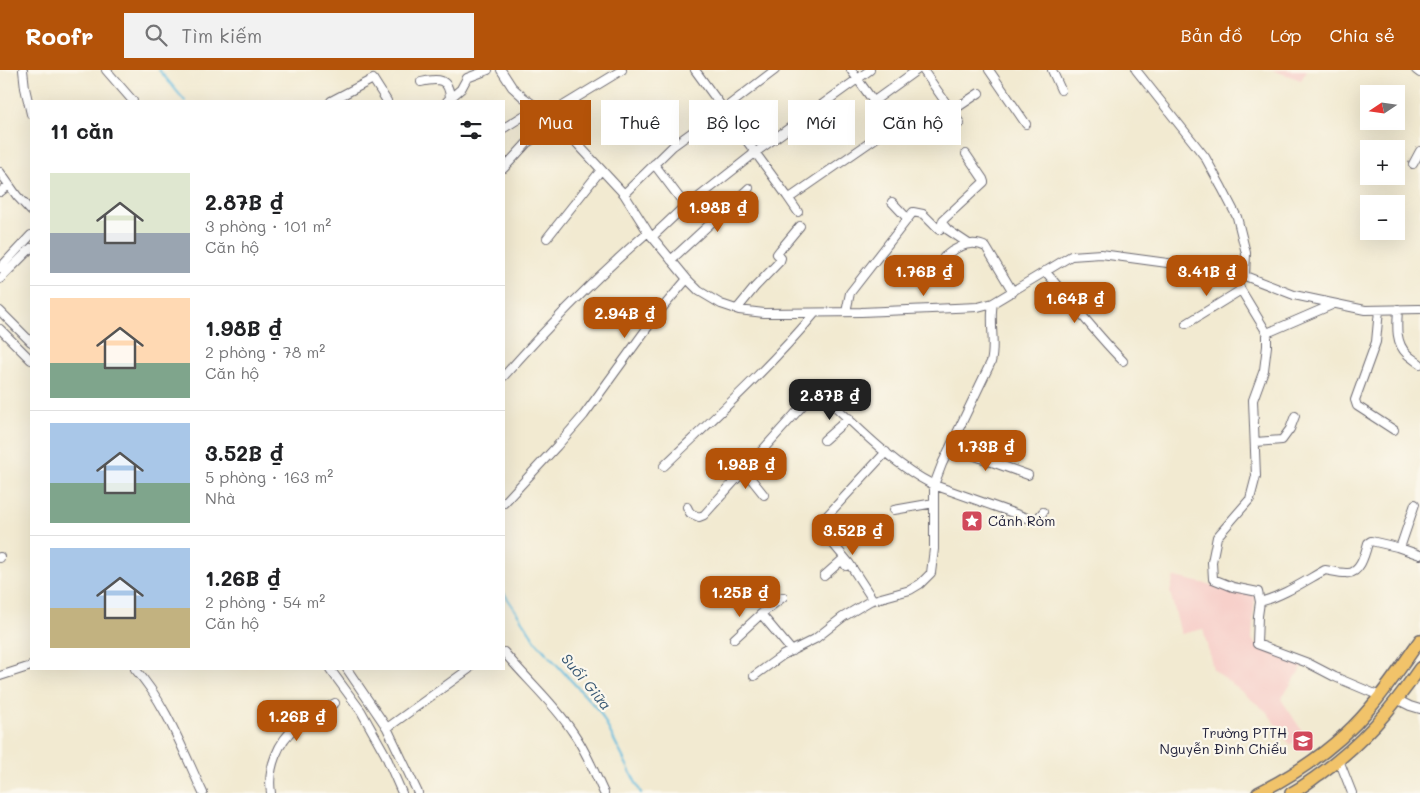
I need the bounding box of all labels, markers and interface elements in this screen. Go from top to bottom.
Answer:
search box [124,13,474,58]
text: Roofr [25,20,94,51]
icon: search [142,21,170,49]
text: Tìm kiếm [182,23,262,48]
text: Bản đồ [1181,23,1242,47]
text: Lớp [1270,23,1302,47]
text: Chia sẻ [1330,23,1395,47]
north arrow [1360,85,1405,130]
map controls [1360,85,1405,240]
chip: Mua [520,100,591,145]
chip: Thuê [601,100,679,145]
chip: Bộ lọc [689,100,778,145]
chip: Mới [788,100,855,145]
chip: Căn hộ [865,100,961,145]
icon: filters [457,116,485,144]
text: 11 căn [50,117,114,144]
button: + [1360,140,1405,185]
text: 2.87B ₫ [205,188,284,215]
pin: 1.98B ₫ [672,190,764,233]
icon: home [90,193,150,253]
button: − [1360,195,1405,240]
text: 1.98B ₫ [689,196,747,217]
text: 3 phòng · 101 m² [205,215,331,236]
text: Căn hộ [205,236,259,257]
pin: 1.76B ₫ [878,254,970,297]
pin: 3.41B ₫ [1161,254,1253,297]
text: 1.76B ₫ [895,260,953,281]
text: 3.41B ₫ [1177,260,1237,281]
pin: 1.64B ₫ [1029,282,1121,324]
text: 1.64B ₫ [1045,287,1105,308]
pin: 2.94B ₫ [579,296,671,339]
text: 2.94B ₫ [594,302,656,323]
text: 1.98B ₫ [205,314,282,341]
icon: home [90,318,150,378]
text: 2 phòng · 78 m² [205,341,325,362]
text: Căn hộ [205,362,259,383]
pin: 2.87B ₫ [784,378,876,421]
text: 2.87B ₫ [800,384,860,405]
pin: 1.73B ₫ [940,430,1032,472]
text: 1.73B ₫ [957,435,1015,456]
text: 3.52B ₫ [205,439,284,466]
icon: home [90,443,150,503]
pin: 1.98B ₫ [700,448,792,490]
text: 1.98B ₫ [717,453,775,474]
text: 5 phòng · 163 m² [205,466,333,487]
text: Nhà [205,487,236,508]
place icon: Cảnh Ròm [960,509,984,533]
place label: Cảnh Ròm [988,511,1055,530]
pin: 3.52B ₫ [807,514,899,556]
text: 3.52B ₫ [823,519,883,540]
text: 1.26B ₫ [205,564,281,591]
icon: home [90,568,150,628]
pin: 1.25B ₫ [694,576,786,618]
text: 1.25B ₫ [711,581,769,602]
text: 2 phòng · 54 m² [205,591,325,612]
text: Căn hộ [205,612,259,633]
water label: Suối Giữa [557,649,616,714]
pin: 1.26B ₫ [251,700,343,742]
text: 1.26B ₫ [268,705,326,726]
place label: Trường PTTH Nguyễn Đình Chiểu [1160,723,1287,758]
school or university icon: Trường PTTH Nguyễn Đình Chiểu [1291,729,1315,753]

